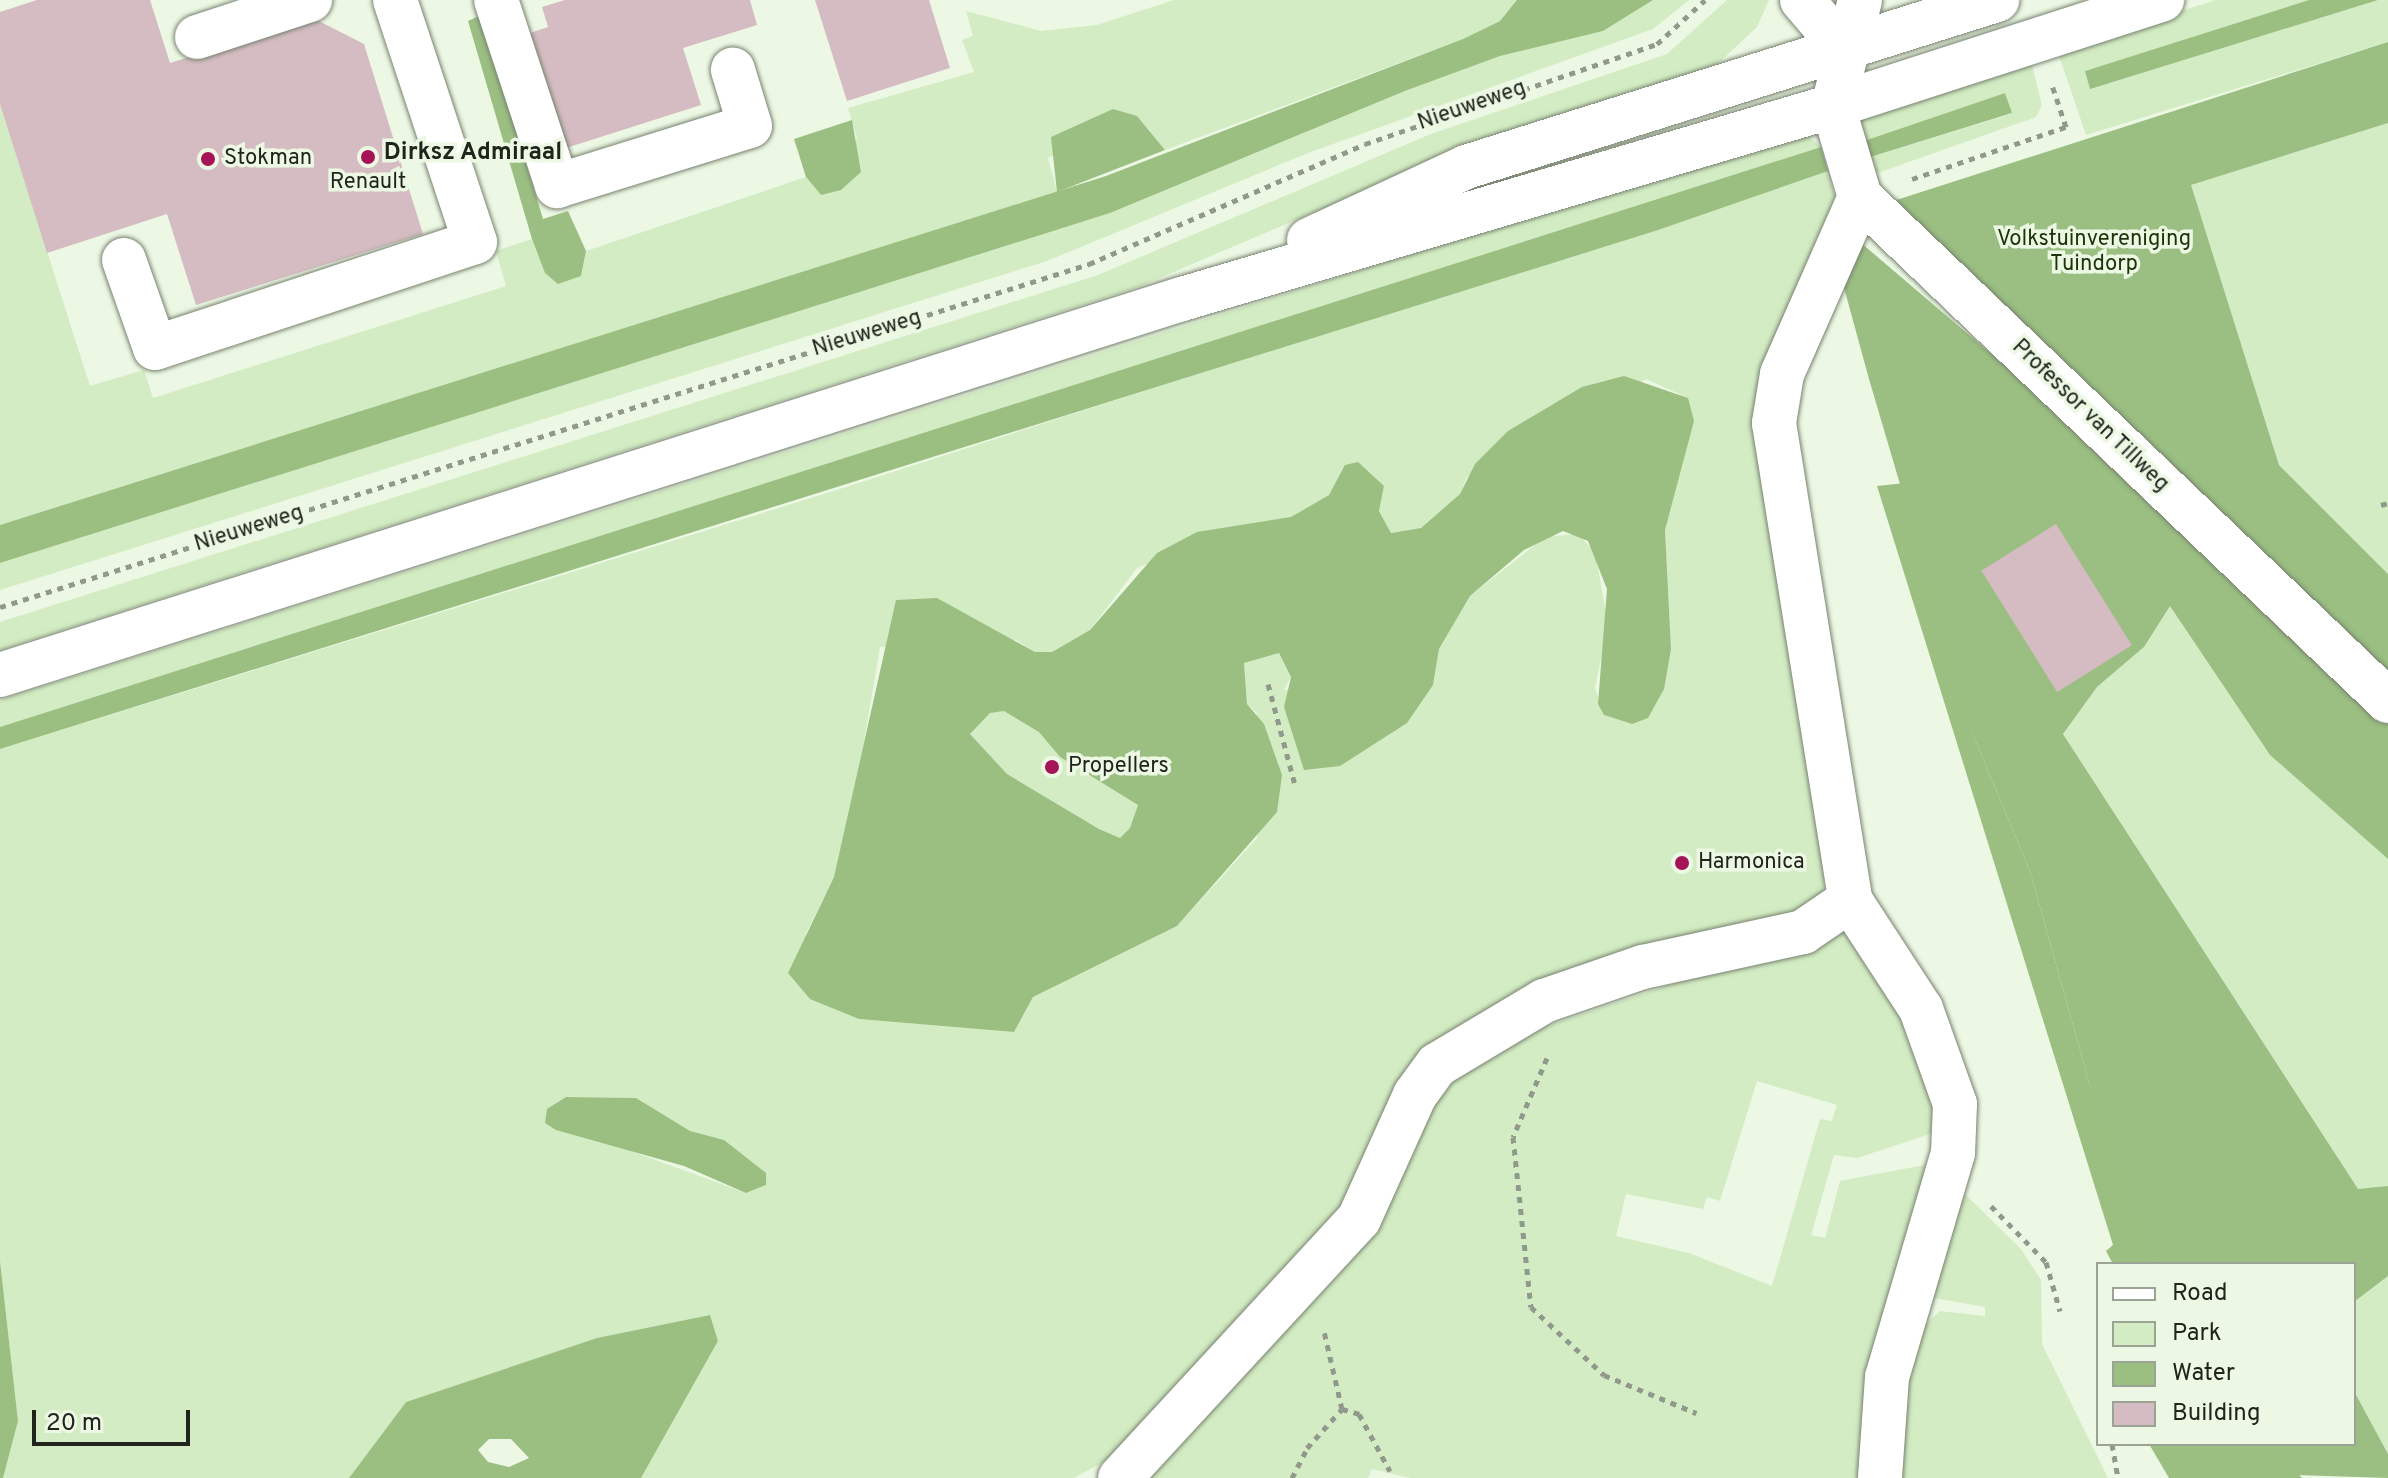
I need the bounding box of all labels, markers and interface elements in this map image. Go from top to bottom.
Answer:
street label: Nieuweweg [1414,75,1530,137]
district label: Dirksz Admiraal [383,140,563,168]
place label: Stokman [224,146,312,172]
marker: Renault [359,148,377,166]
marker: Stokman [199,150,217,168]
place label: Renault [330,170,406,196]
park label: Volkstuinvereniging Tuindorp [1997,226,2191,278]
street label: Nieuweweg [809,305,925,363]
street label: Professor van Tillweg [2006,334,2174,498]
street label: Nieuweweg [191,500,307,558]
place label: Propellers [1068,754,1169,780]
marker: Propellers [1043,758,1061,776]
place label: Harmonica [1698,850,1805,876]
marker: Harmonica [1673,854,1691,872]
legend [2096,1262,2356,1446]
text: Road [2172,1279,2228,1309]
text: Park [2172,1319,2222,1349]
text: Water [2172,1359,2235,1389]
scale bar [36,1394,194,1444]
text: Building [2172,1399,2261,1429]
text: 20 m [46,1409,102,1439]

